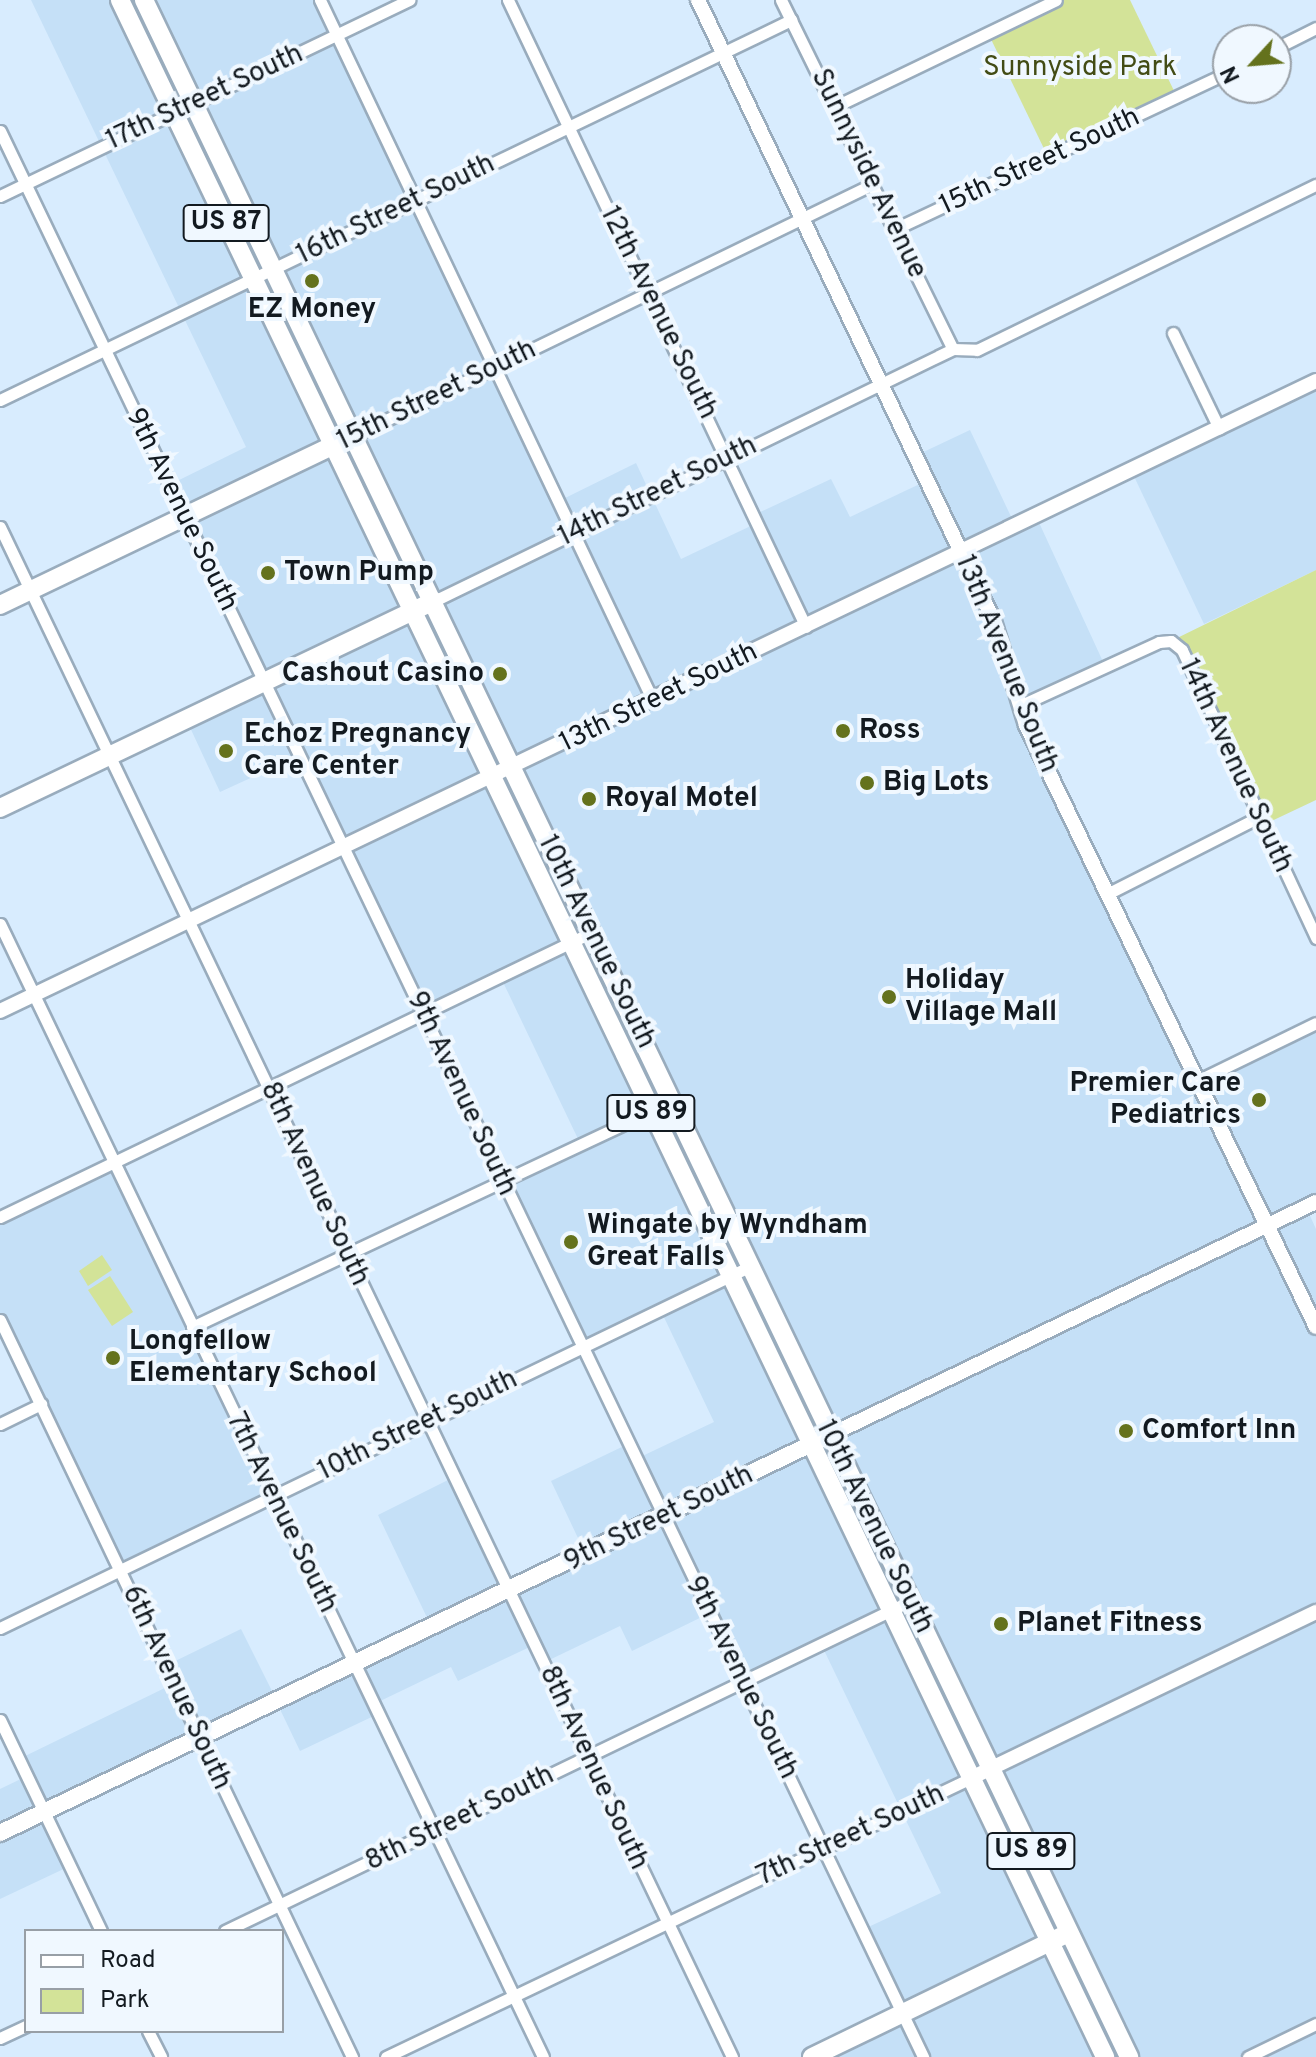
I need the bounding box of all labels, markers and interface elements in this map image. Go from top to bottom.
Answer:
north arrow [1212,24,1292,104]
street label: 17th Street South [101,38,309,158]
park label: Sunnyside Park [983,51,1177,85]
text: N [1216,61,1247,87]
street label: Sunnyside Avenue [802,63,934,285]
street label: 15th Street South [934,101,1146,223]
street label: 16th Street South [291,147,501,273]
road number: US 87 [182,201,270,245]
street label: 12th Avenue South [592,201,724,425]
marker: EZ Money [303,272,321,290]
place label: EZ Money [248,293,376,327]
street label: 15th Street South [332,333,542,459]
street label: 9th Avenue South [117,403,245,617]
street label: 14th Street South [553,429,763,555]
street label: 13th Avenue South [947,550,1065,778]
place label: Town Pump [284,556,434,590]
marker: Town Pump [259,564,277,582]
street label: 13th Street South [554,635,764,761]
street label: 14th Avenue South [1170,653,1300,879]
place label: Cashout Casino [282,657,484,691]
marker: Cashout Casino [491,665,509,683]
place label: Ross [859,714,921,748]
place label: Echoz Pregnancy Care Center [244,718,471,784]
marker: Ross [834,722,852,740]
marker: Echoz Pregnancy Care Center [215,740,237,762]
place label: Big Lots [883,766,989,800]
marker: Big Lots [858,774,876,792]
place label: Royal Motel [605,782,758,816]
marker: Royal Motel [580,790,598,808]
street label: 10th Avenue South [530,829,662,1055]
place label: Holiday Village Mall [905,964,1057,1030]
street label: 9th Avenue South [399,986,523,1202]
marker: Holiday Village Mall [880,988,898,1006]
place label: Premier Care Pediatrics [1070,1067,1241,1133]
street label: 8th Avenue South [252,1076,376,1292]
marker: Premier Care Pediatrics [1248,1089,1270,1111]
road number: US 89 [605,1091,697,1135]
place label: Wingate by Wyndham Great Falls [587,1209,868,1275]
marker: Wingate by Wyndham Great Falls [562,1233,580,1251]
place label: Longfellow Elementary School [129,1325,377,1391]
marker: Longfellow Elementary School [104,1349,122,1367]
street label: 10th Street South [313,1363,523,1489]
street label: 7th Avenue South [218,1407,344,1619]
street label: 10th Avenue South [808,1414,940,1640]
place label: Comfort Inn [1142,1414,1296,1448]
marker: Comfort Inn [1117,1422,1135,1440]
street label: 9th Street South [559,1459,759,1579]
street label: 9th Avenue South [677,1571,805,1785]
street label: 6th Avenue South [114,1580,238,1796]
place label: Planet Fitness [1017,1607,1202,1641]
marker: Planet Fitness [992,1615,1010,1633]
street label: 8th Avenue South [531,1660,655,1876]
street label: 8th Street South [360,1759,560,1879]
street label: 7th Street South [752,1778,950,1894]
road number: US 89 [985,1829,1077,1873]
legend [24,1929,284,2033]
text: Road [100,1946,156,1976]
text: Park [100,1986,150,2016]

